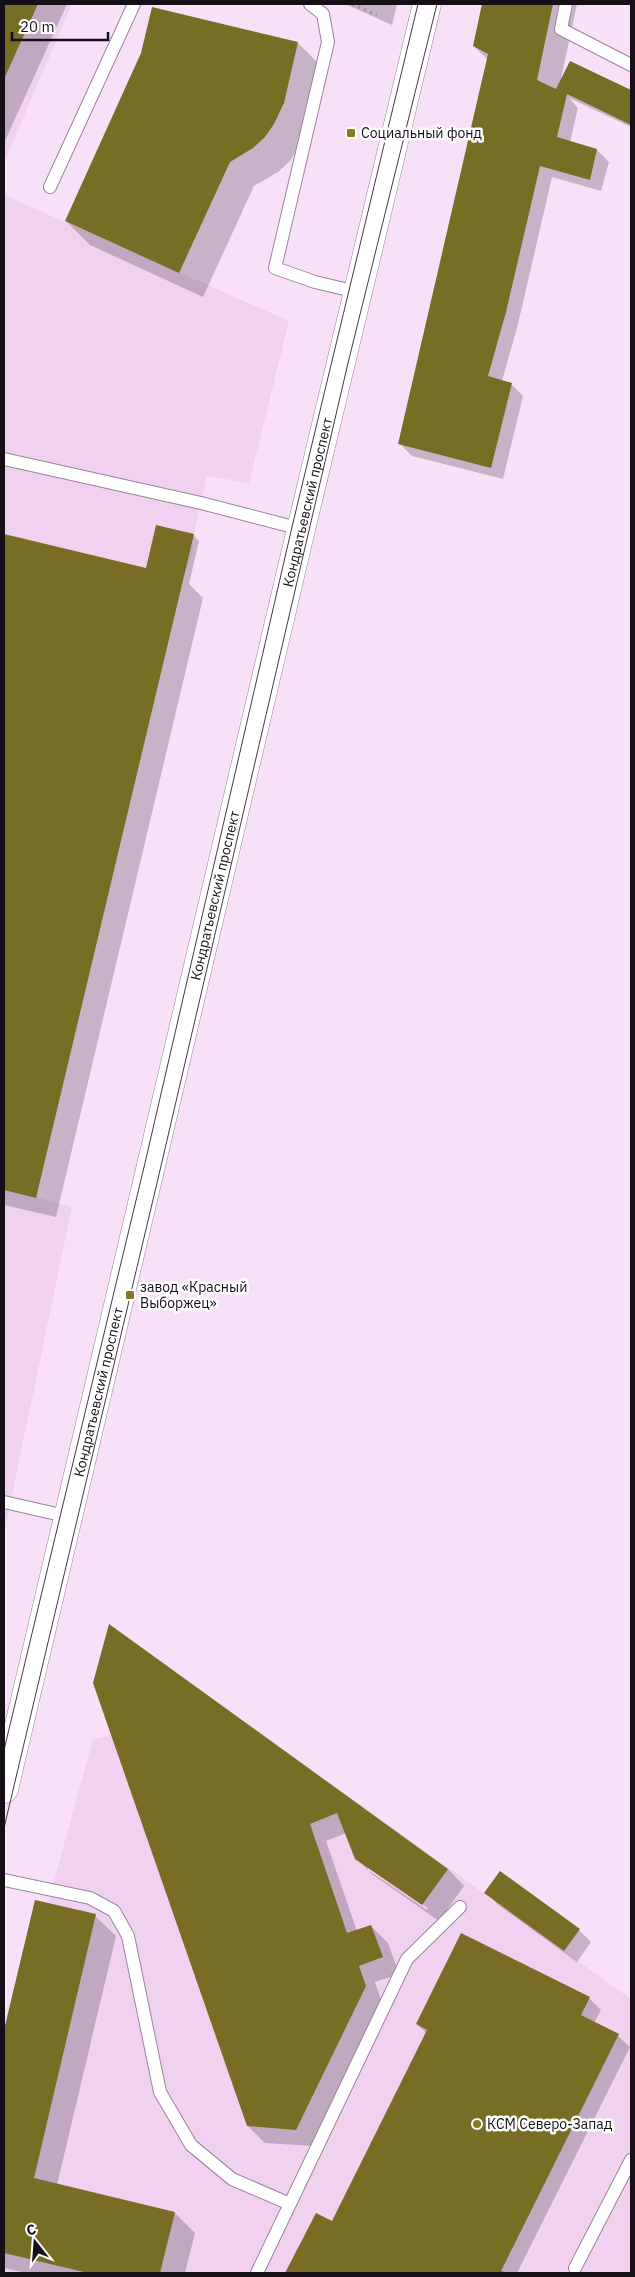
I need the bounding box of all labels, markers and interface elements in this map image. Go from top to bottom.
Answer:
scale bar [12,10,109,42]
text: 20 m [20,17,55,36]
place label: Социальный фонд [361,124,482,142]
marker: Социальный фонд [345,127,357,139]
street label: Кондратьевский проспект [279,415,336,589]
street label: Кондратьевский проспект [186,809,244,982]
place label: завод «Красный Выборжец» [140,1278,247,1312]
marker: завод «Красный Выборжец» [124,1289,136,1301]
street label: Кондратьевский проспект [70,1305,127,1479]
place label: КСМ Северо-Запад [487,2115,612,2133]
marker: КСМ Северо-Запад [471,2118,483,2130]
north arrow [10,2217,60,2267]
text: С [24,2220,38,2240]

